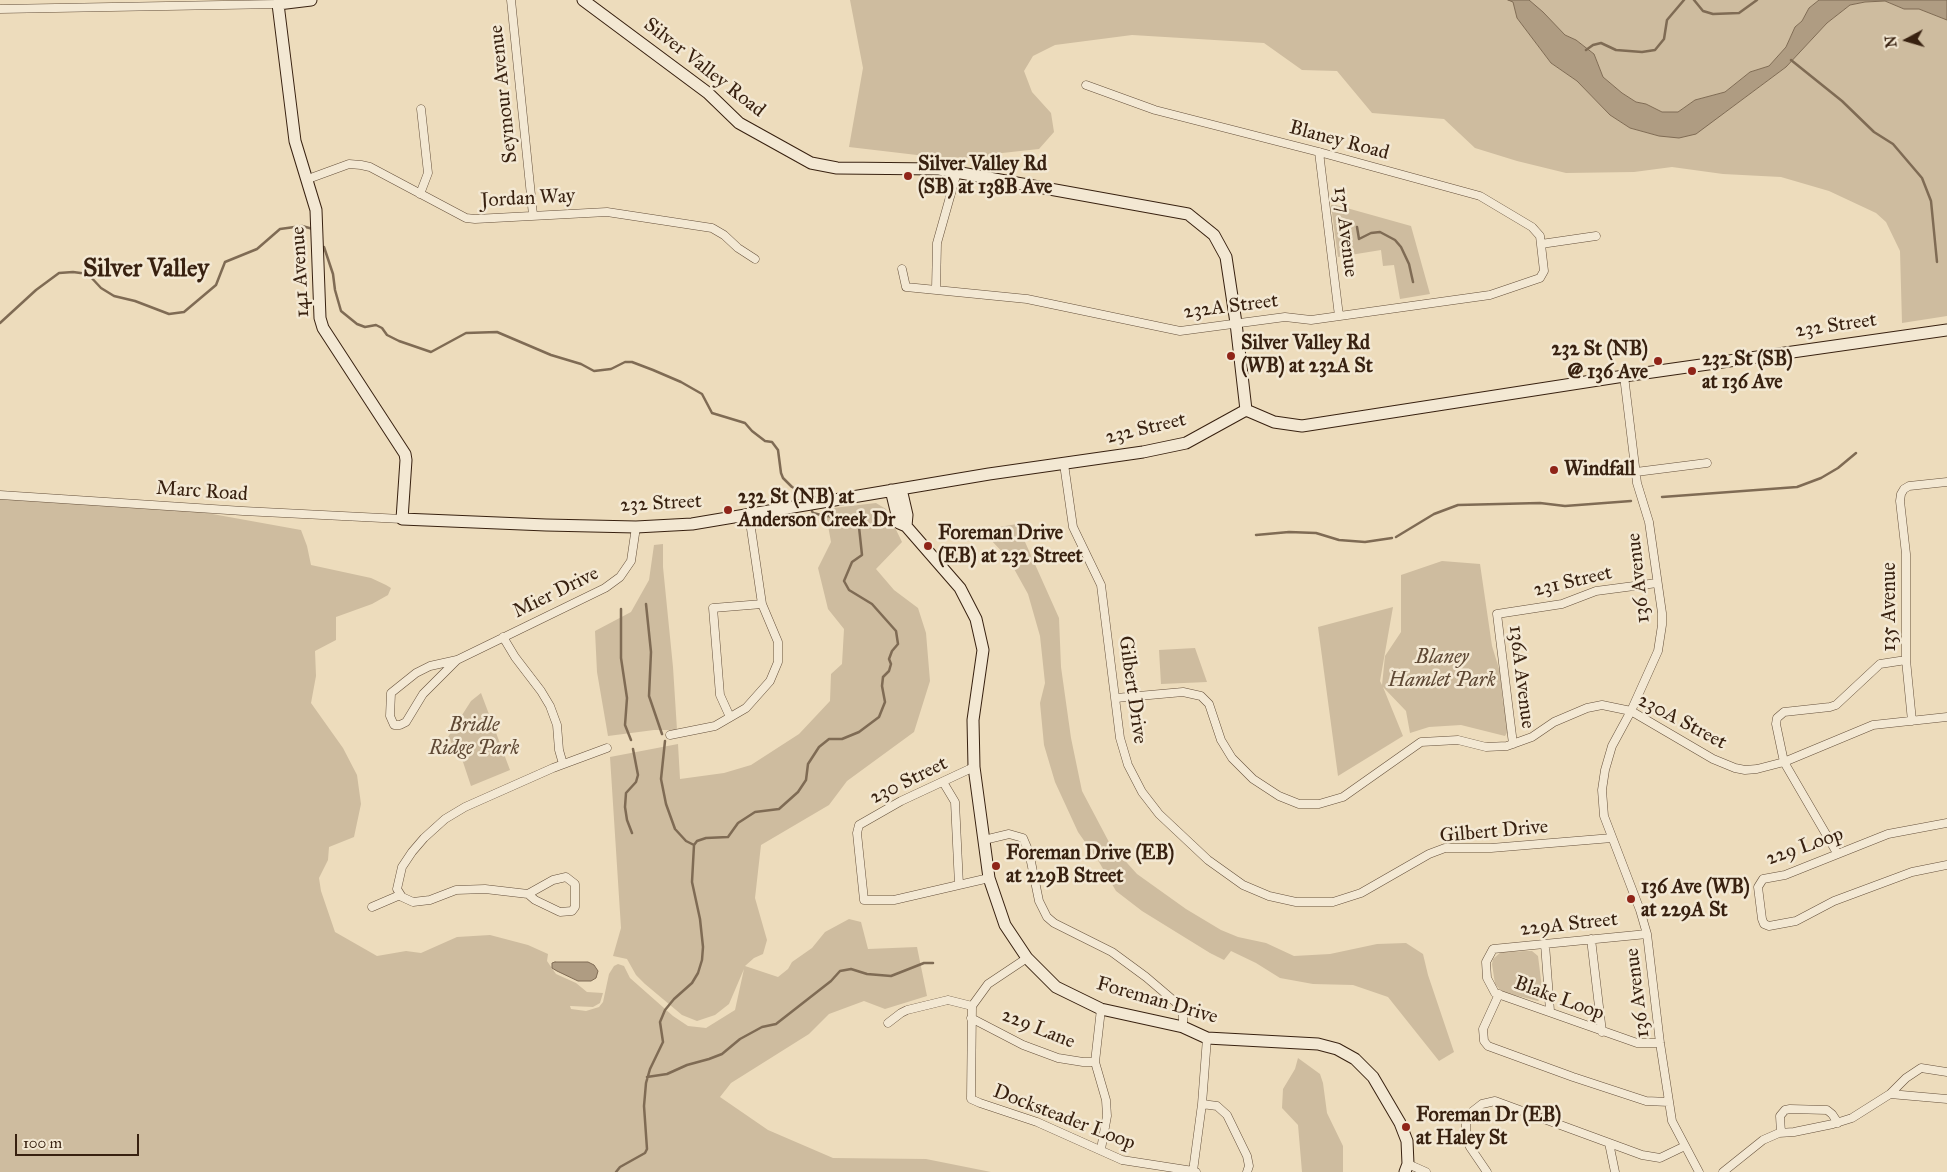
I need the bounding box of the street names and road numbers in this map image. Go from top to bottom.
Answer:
street label: Silver Valley Road [638,13,770,123]
street label: Seymour Avenue [485,24,523,164]
street label: Blaney Road [1286,116,1392,166]
street label: Jordan Way [480,185,576,213]
street label: 137 Avenue [1328,185,1362,279]
street label: 141 Avenue [287,226,315,318]
street label: 232A Street [1182,289,1280,325]
street label: 232 Street [1794,308,1878,344]
street label: 232 Street [1103,408,1189,450]
street label: Marc Road [155,477,249,507]
street label: 232 Street [620,490,702,518]
street label: 136 Avenue [1622,532,1656,624]
street label: 231 Street [1531,561,1615,603]
street label: Mier Drive [509,562,603,624]
street label: 135 Avenue [1878,562,1902,652]
street label: 136A Avenue [1503,624,1539,730]
street label: Gilbert Drive [1113,635,1151,745]
street label: 230A Street [1634,689,1730,755]
street label: 230 Street [866,752,952,810]
street label: Gilbert Drive [1439,815,1549,849]
street label: 229 Loop [1763,823,1847,871]
street label: 229A Street [1519,908,1619,942]
street label: 136 Avenue [1621,947,1655,1039]
street label: Foreman Drive [1094,972,1220,1030]
street label: Blake Loop [1511,972,1607,1026]
street label: 229 Lane [998,1003,1078,1055]
street label: Docksteader Loop [990,1080,1138,1156]

